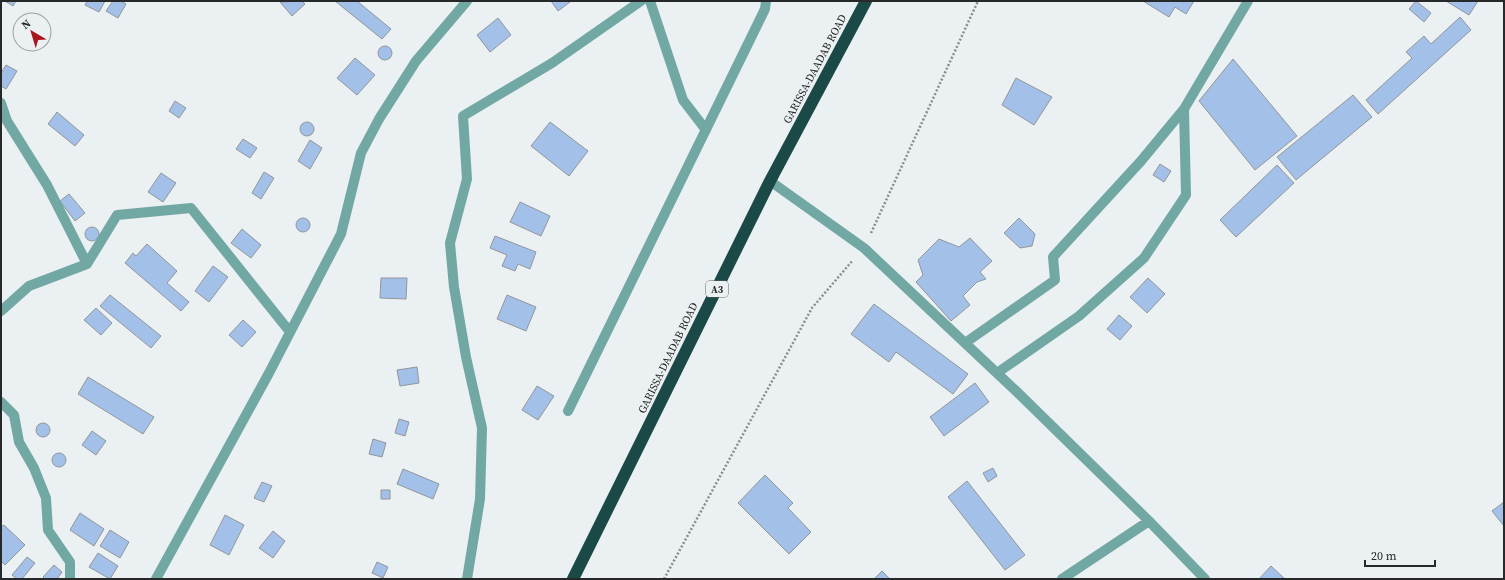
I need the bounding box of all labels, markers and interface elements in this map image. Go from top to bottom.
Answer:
street label: GARISSA-DAADAB ROAD [780,11,850,126]
north arrow [12,12,52,52]
text: N [18,16,34,33]
road number: A3 [706,281,728,297]
street label: GARISSA-DAADAB ROAD [635,300,702,416]
scale bar [1365,542,1435,568]
text: 20 m [1371,548,1397,564]

